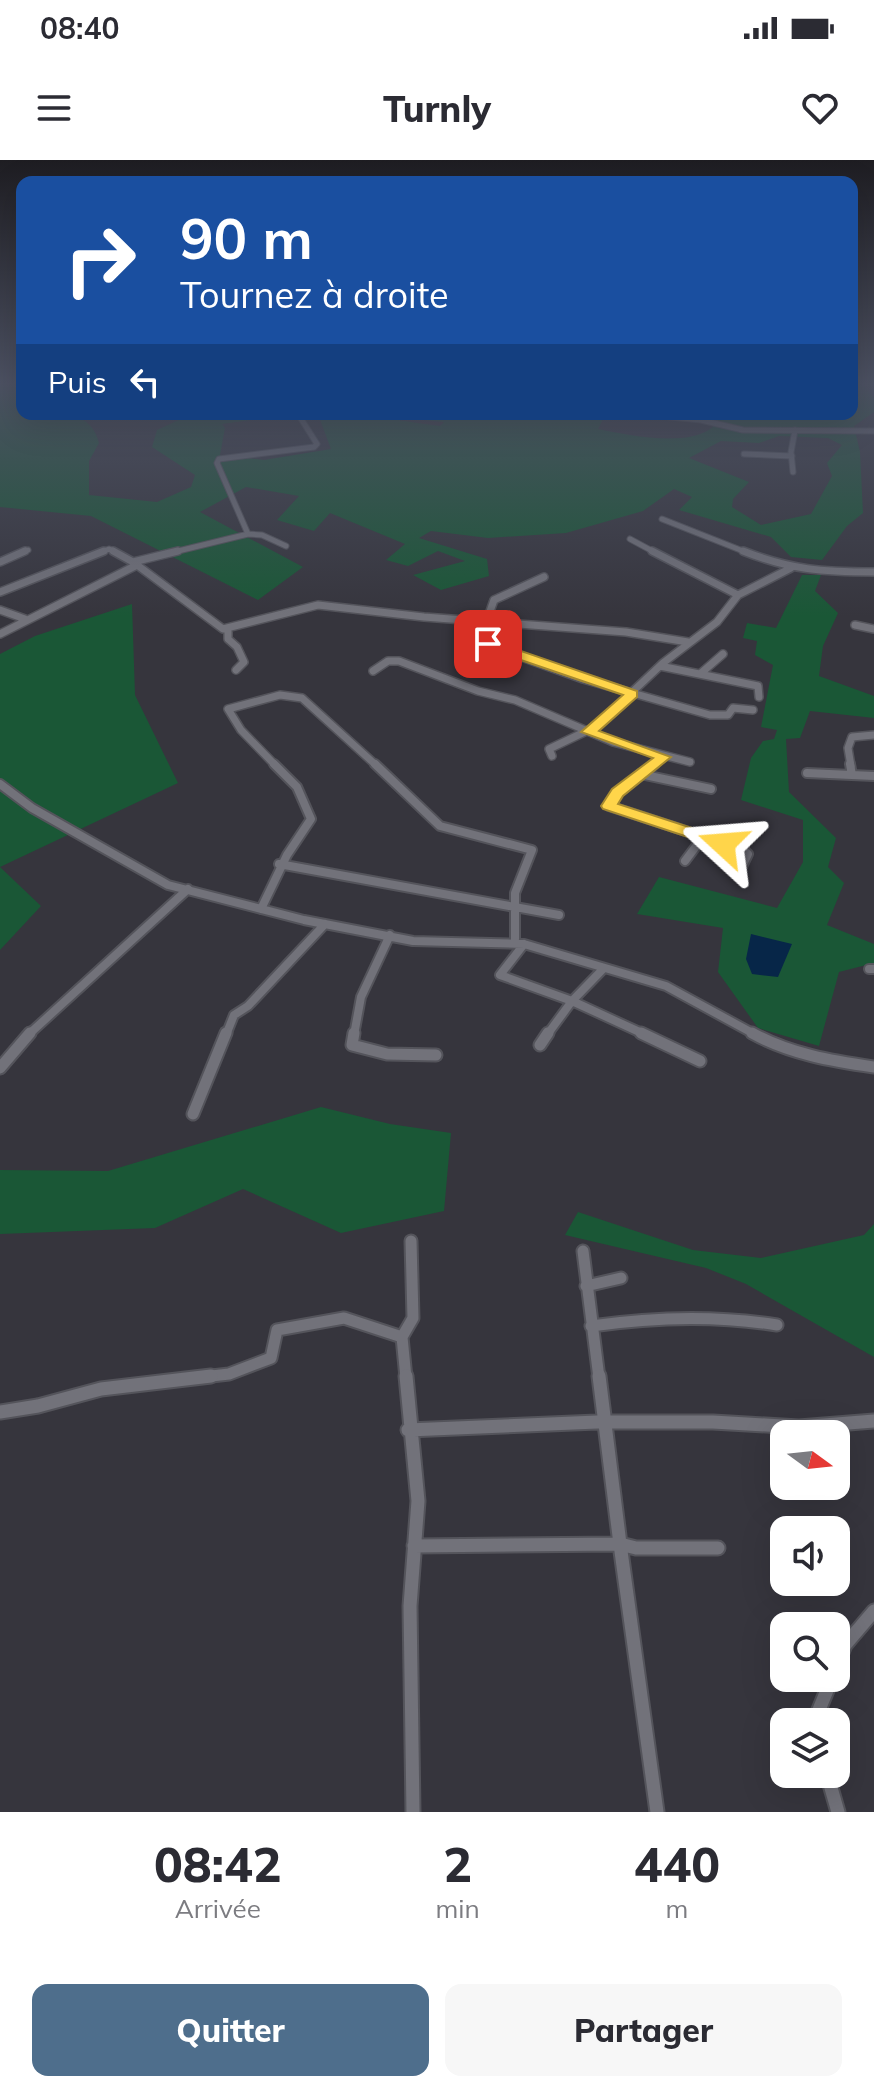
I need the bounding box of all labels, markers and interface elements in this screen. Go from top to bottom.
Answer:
text: 08:40 [40,9,119,47]
icon: menu [32,86,76,130]
text: Turnly [383,86,491,131]
icon: heart [798,86,842,130]
text: 90 m [180,203,313,273]
icon: right [48,208,152,312]
text: Tournez à droite [180,272,449,317]
icon: left [123,360,167,404]
text: Puis [48,363,107,401]
pin [454,610,522,678]
icon: arrive [466,622,510,666]
position arrow [681,802,765,886]
north arrow [770,1420,850,1500]
map controls [770,1420,850,1788]
button: sound [770,1516,850,1596]
button: search [770,1612,850,1692]
button: layers [770,1708,850,1788]
text: 08:42 [154,1834,282,1894]
text: 2 [443,1834,472,1894]
text: 440 [634,1834,720,1894]
text: Arrivée [175,1892,261,1925]
text: min [436,1892,480,1925]
text: m [665,1892,688,1925]
button: Quitter [32,1984,429,2076]
button: Partager [445,1984,842,2076]

